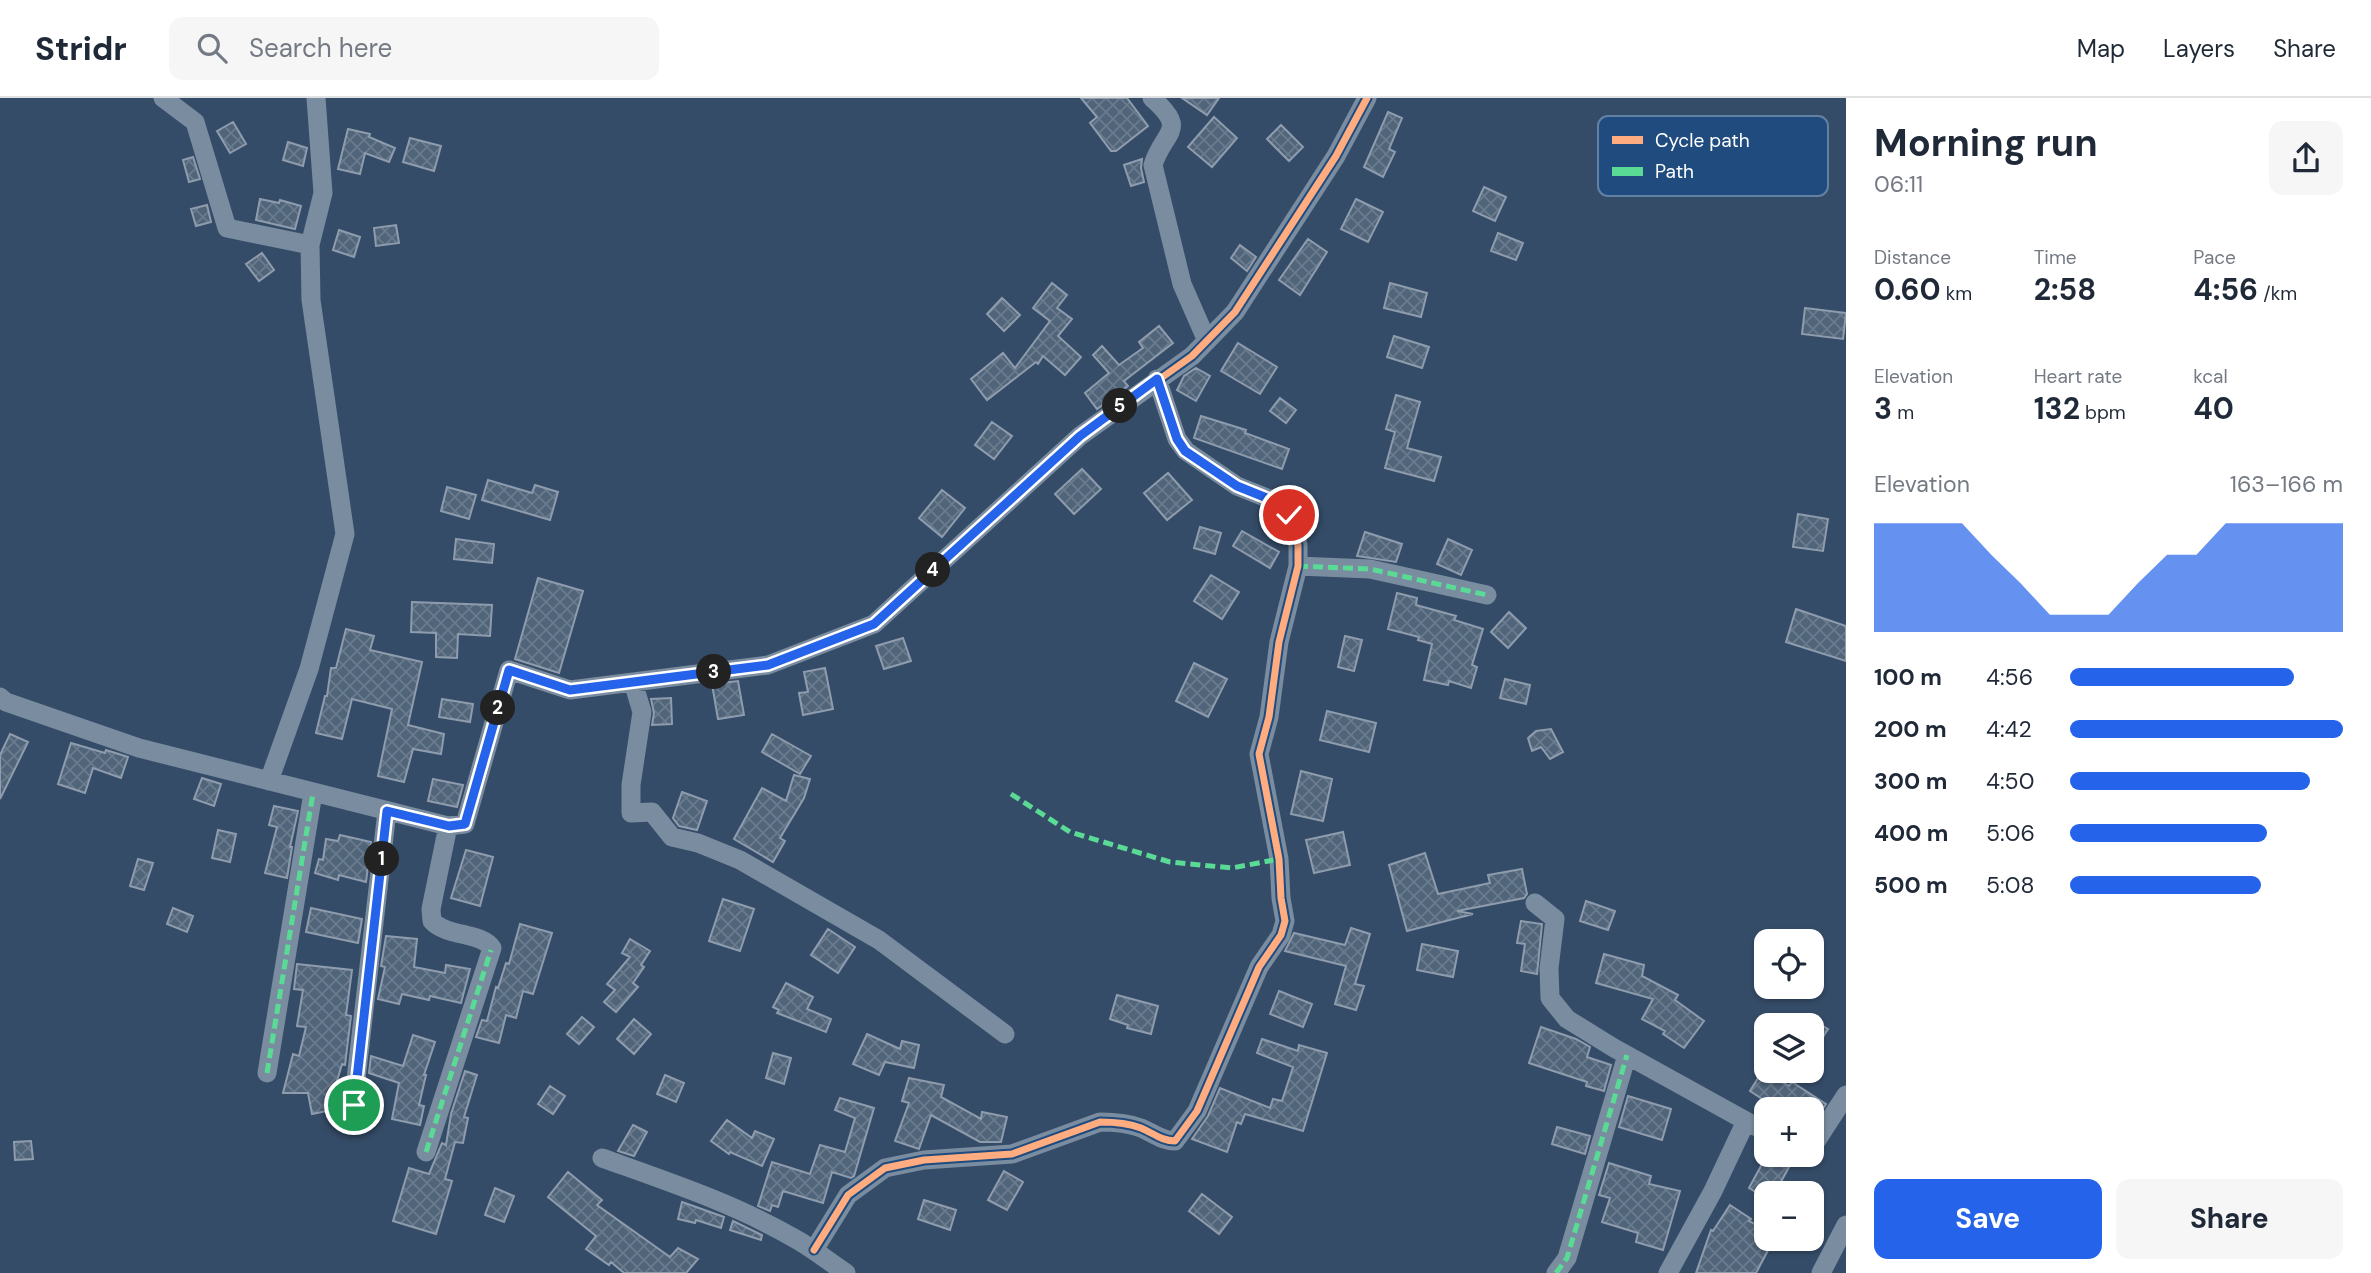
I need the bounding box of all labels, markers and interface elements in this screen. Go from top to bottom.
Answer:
search box [169,17,659,80]
text: Stridr [35,27,127,70]
icon: search [193,29,231,67]
text: Search here [249,31,392,65]
text: Map [2077,33,2125,64]
text: Layers [2163,33,2235,64]
text: Share [2273,33,2336,64]
legend [1598,116,1828,196]
text: Morning run [1874,118,2098,168]
button: share [2269,121,2343,195]
text: Cycle path [1655,128,1750,153]
text: Path [1655,159,1694,184]
text: 06:11 [1874,169,1923,199]
text: Distance [1874,245,1951,270]
text: Time [2034,245,2077,270]
text: Pace [2193,245,2236,270]
text: 0.60 [1874,270,1941,309]
text: 2:58 [2034,270,2096,309]
text: 4:56 [2193,270,2258,309]
text: km [1941,281,1972,306]
text: /km [2258,281,2297,306]
text: Elevation [1874,364,1953,389]
text: Heart rate [2034,364,2122,389]
text: kcal [2193,364,2228,389]
pin: 5 [1102,388,1138,424]
text: 3 [1874,389,1892,428]
text: 132 [2034,389,2080,428]
text: 40 [2193,389,2234,428]
text: 5 [1114,393,1125,418]
text: m [1892,400,1914,425]
text: bpm [2080,400,2126,425]
text: Elevation [1874,469,1970,499]
text: 163–166 m [2230,469,2343,499]
pin [1259,485,1319,545]
icon: check [1270,496,1308,534]
pin: 4 [916,552,950,588]
text: 4 [926,557,939,582]
pin: 3 [696,654,732,690]
text: 3 [708,659,719,684]
text: 100 m [1874,662,1942,692]
text: 4:56 [1986,662,2033,692]
pin: 2 [480,690,516,726]
text: 2 [492,695,503,720]
text: 200 m [1874,714,1947,744]
text: 4:42 [1986,714,2032,744]
text: 300 m [1874,766,1947,796]
text: 4:50 [1986,766,2034,796]
text: 400 m [1874,818,1948,848]
text: 5:06 [1986,818,2035,848]
pin: 1 [364,842,400,876]
text: 1 [378,846,385,871]
text: 500 m [1874,870,1948,900]
text: 5:08 [1986,870,2034,900]
map controls [1754,929,1824,1251]
button: locate [1754,929,1824,999]
button: layers [1754,1013,1824,1083]
pin [324,1075,384,1135]
icon: arrive [335,1086,373,1124]
button: + [1754,1097,1824,1167]
button: Save [1874,1179,2102,1259]
button: Share [2116,1179,2343,1259]
button: − [1754,1181,1824,1251]

